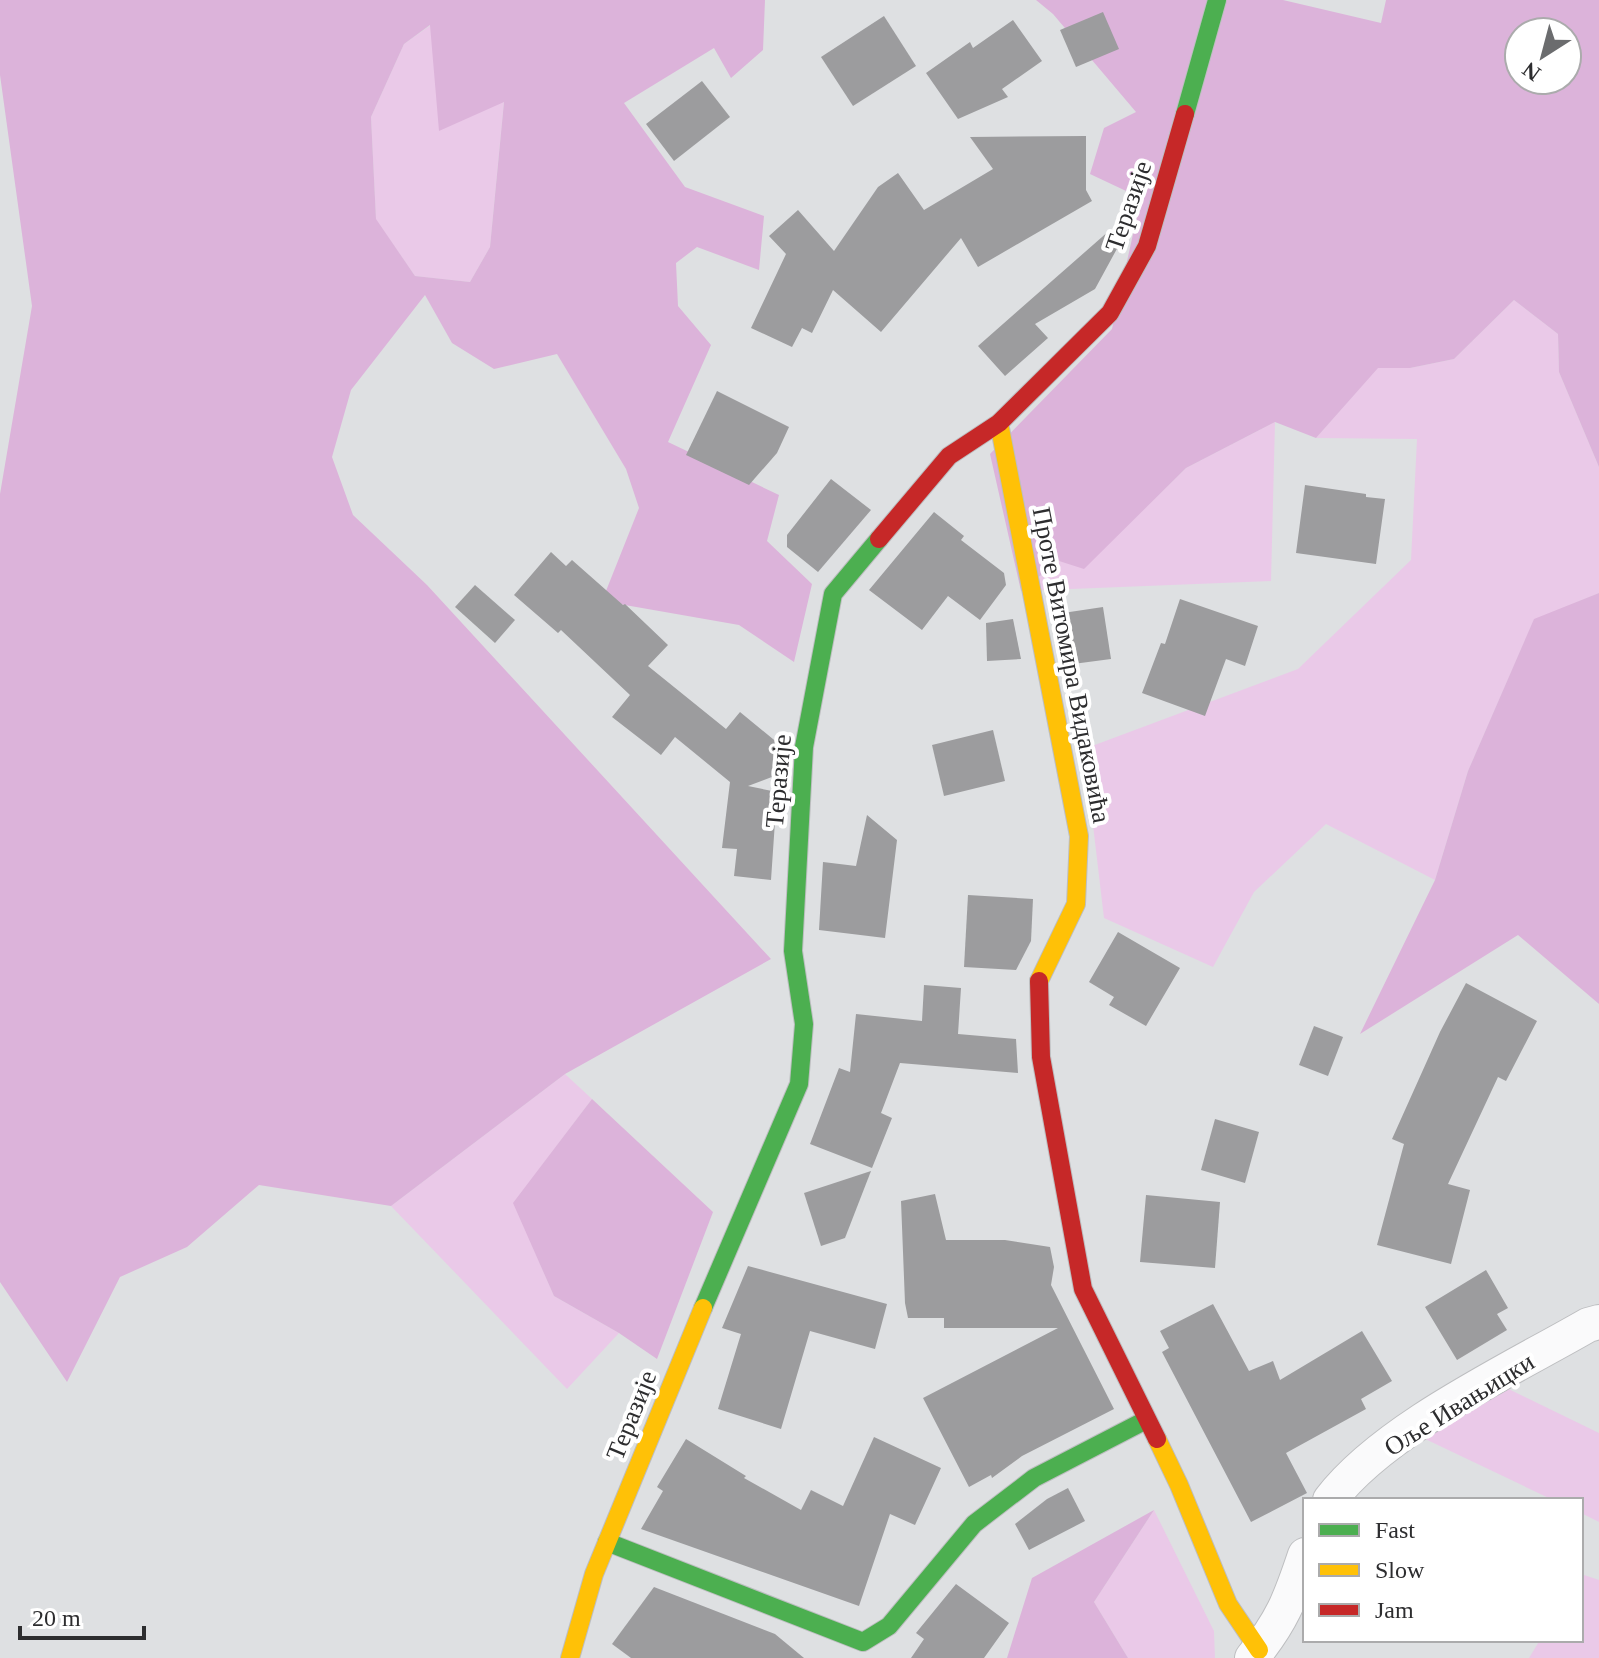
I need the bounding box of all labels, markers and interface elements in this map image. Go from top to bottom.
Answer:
north arrow [1503,16,1583,96]
text: N [1518,57,1545,87]
street label: Теразије [1099,157,1157,255]
street label: Проте Витомира Видаковића [1027,505,1116,826]
street label: Теразије [760,733,797,829]
street label: Оље Ивањицки [1379,1347,1540,1462]
street label: Теразије [600,1366,662,1464]
legend [1303,1498,1583,1642]
text: Fast [1375,1517,1415,1543]
text: Slow [1375,1557,1425,1583]
scale bar [20,1590,144,1640]
text: Jam [1375,1597,1414,1623]
text: 20 m [32,1605,81,1631]

